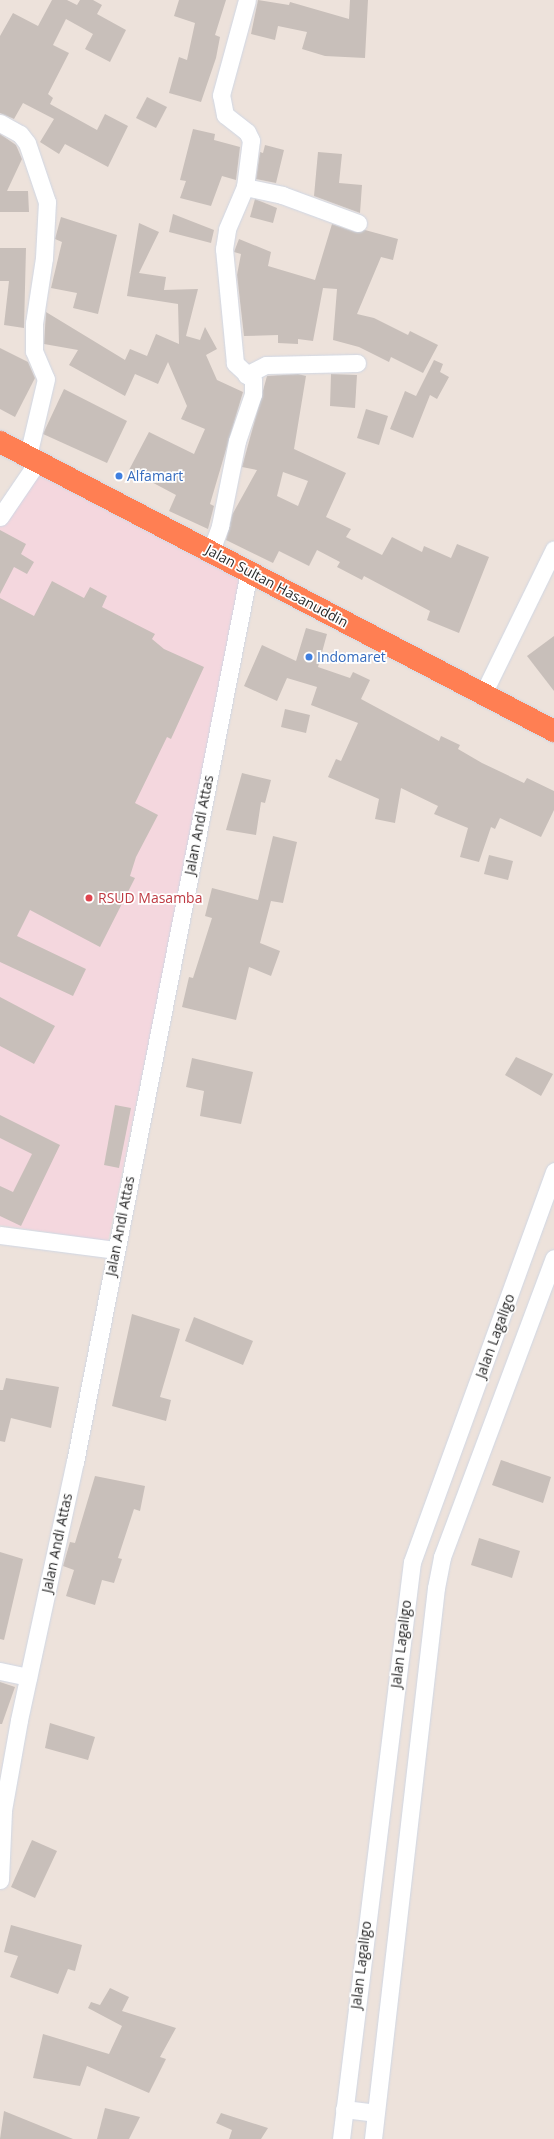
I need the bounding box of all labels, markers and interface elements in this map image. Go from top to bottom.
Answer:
place label: Alfamart [127,468,183,484]
marker: Alfamart [114,471,124,481]
street label: Jalan Sultan Hasanuddin [203,541,351,631]
place label: Indomaret [317,649,386,665]
marker: Indomaret [304,652,314,662]
street label: Jalan Andi Attas [181,774,217,876]
place label: RSUD Masamba [98,890,202,906]
marker: RSUD Masamba [83,892,95,904]
street label: Jalan Andi Attas [102,1175,138,1277]
street label: Jalan Lagaligo [472,1291,518,1381]
street label: Jalan Andi Attas [38,1492,76,1594]
street label: Jalan Lagaligo [387,1599,415,1689]
street label: Jalan Lagaligo [347,1920,375,2010]

